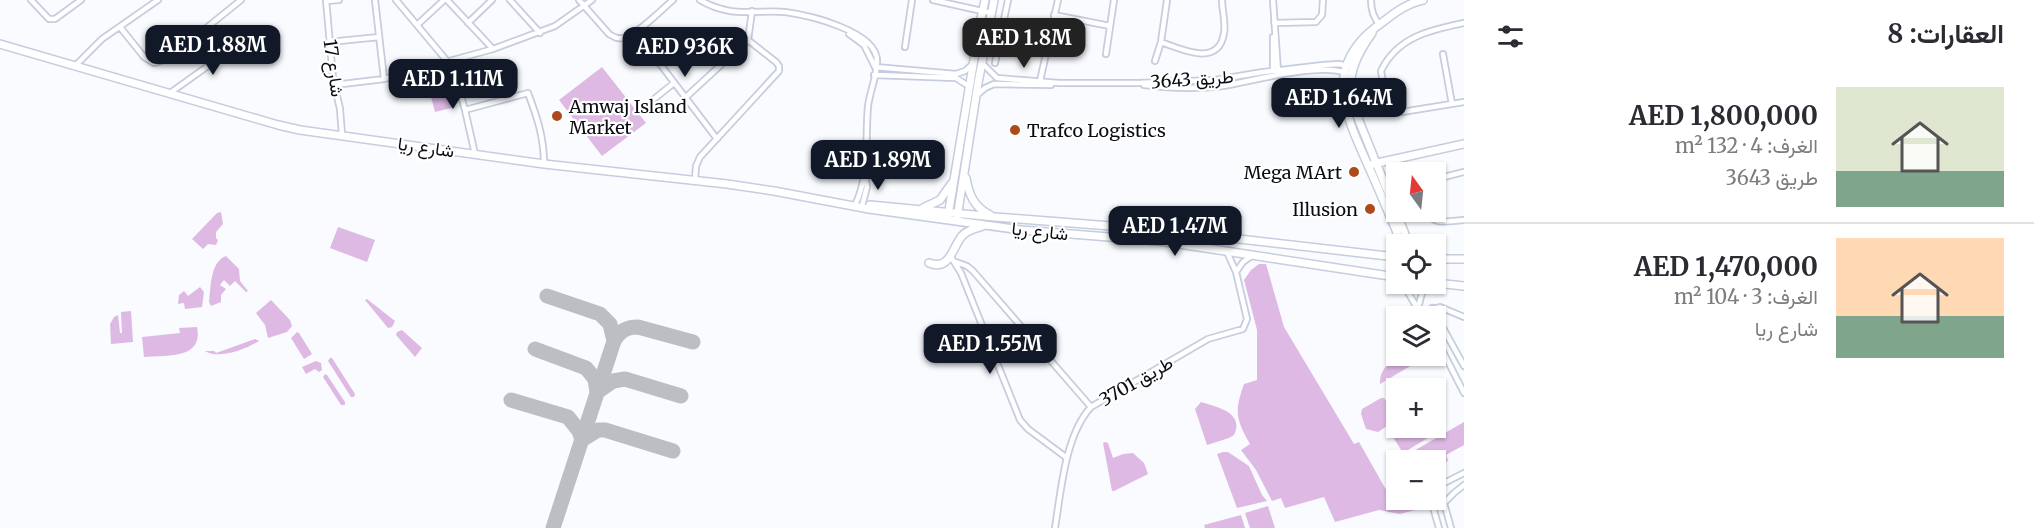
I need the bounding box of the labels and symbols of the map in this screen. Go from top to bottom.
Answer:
pin: AED 1.8M [962,18,1086,69]
pin: AED 1.88M [144,25,282,76]
pin: AED 936K [623,27,747,78]
street label: شارع 17 [318,38,349,98]
pin: AED 1.11M [384,59,522,110]
street label: طريق 3643 [1150,65,1234,93]
pin: AED 1.64M [1270,78,1408,129]
place label: Amwaj Island Market [568,95,687,139]
marker: Amwaj Island Market [550,109,564,123]
place label: Trafco Logistics [1027,119,1166,142]
marker: Trafco Logistics [1008,123,1022,137]
street label: شارع ريا [396,132,456,163]
pin: AED 1.89M [809,140,947,191]
place label: Mega MArt [1244,161,1342,184]
north arrow [1386,162,1446,222]
marker: Mega MArt [1347,165,1361,179]
place label: Illusion [1292,198,1358,221]
marker: Illusion [1363,202,1377,216]
pin: AED 1.47M [1106,206,1244,257]
street label: شارع ريا [1010,217,1070,246]
pin: AED 1.55M [921,324,1059,375]
street label: طريق 3701 [1095,351,1177,411]

